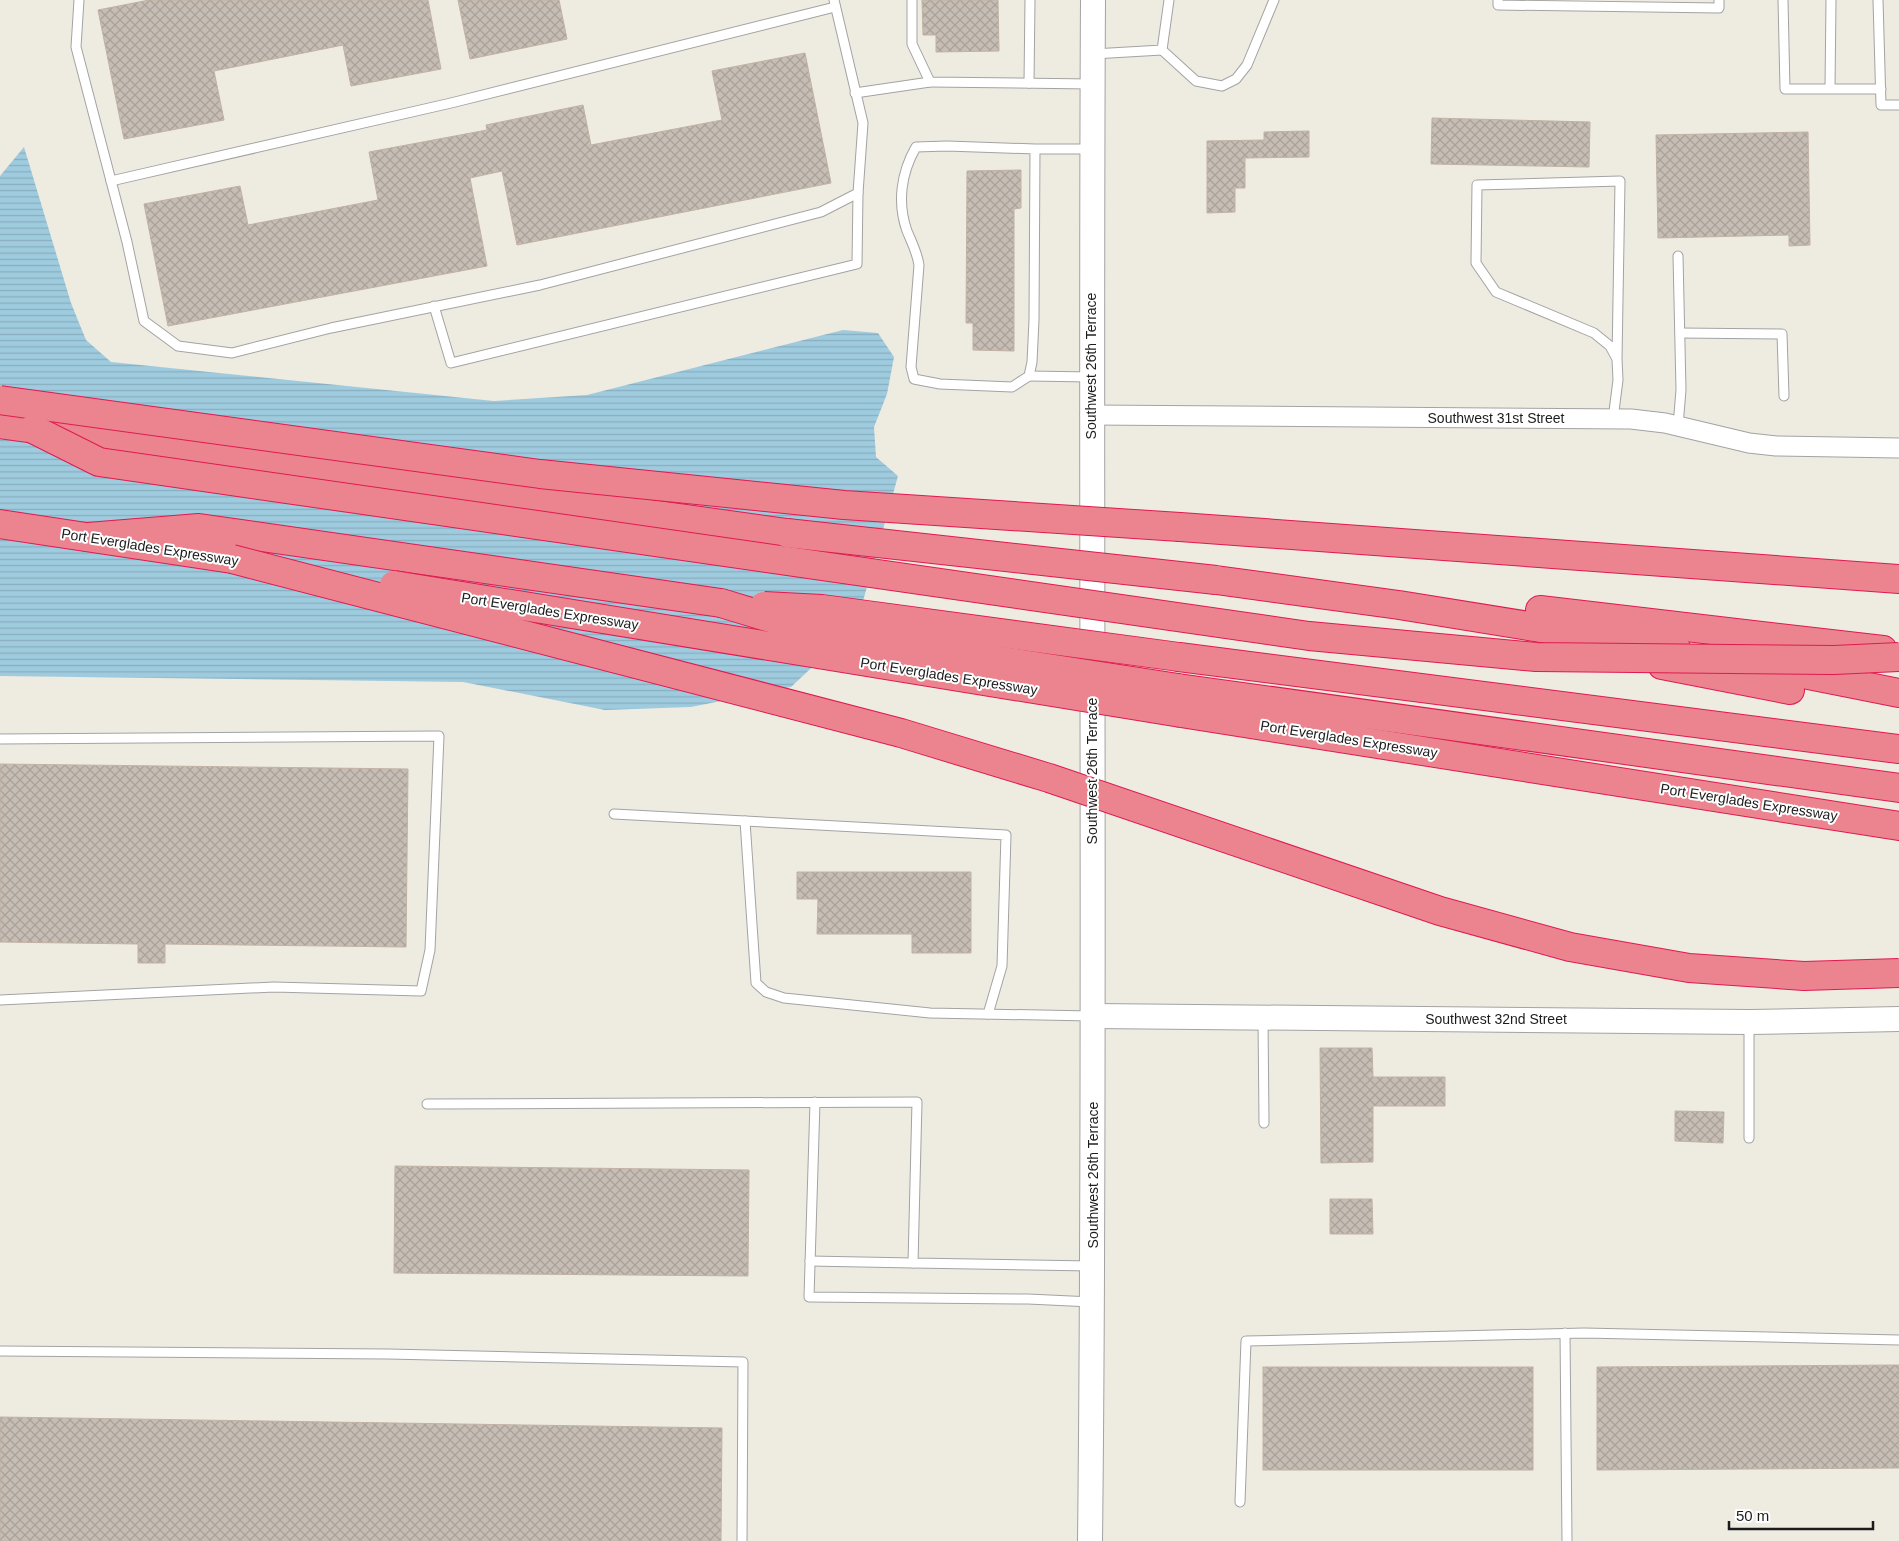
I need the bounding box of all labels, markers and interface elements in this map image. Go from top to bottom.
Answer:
street label: Southwest 26th Terrace [1083,292,1099,439]
street label: Southwest 31st Street [1428,410,1565,426]
street label: Port Everglades Expressway [60,525,240,569]
street label: Port Everglades Expressway [460,589,640,633]
street label: Port Everglades Expressway [859,654,1039,698]
street label: Southwest 26th Terrace [1084,697,1100,844]
street label: Port Everglades Expressway [1259,717,1439,761]
street label: Port Everglades Expressway [1659,780,1839,824]
street label: Southwest 32nd Street [1425,1011,1567,1027]
street label: Southwest 26th Terrace [1085,1101,1101,1248]
scale bar [1729,1498,1873,1530]
text: 50 m [1736,1507,1769,1524]

